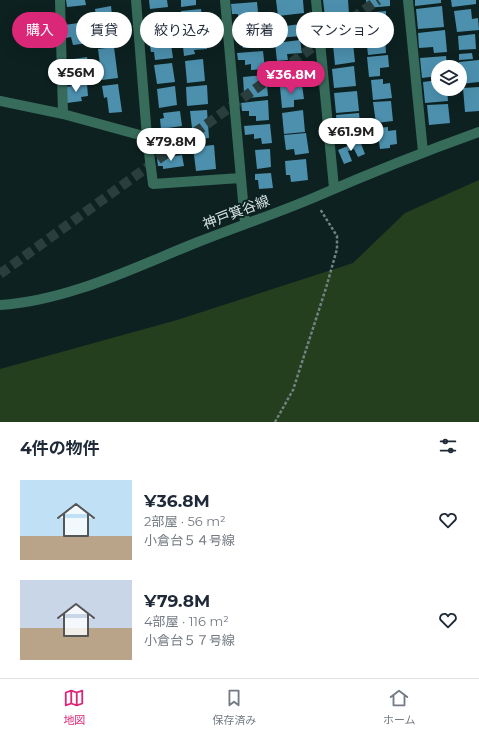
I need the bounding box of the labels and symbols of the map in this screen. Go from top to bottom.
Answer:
pin: ¥56M [52,59,100,93]
pin: ¥36.8M [258,61,324,95]
pin: ¥61.9M [318,118,384,152]
pin: ¥79.8M [138,128,204,162]
street label: 神戸箕谷線 [200,191,272,233]

